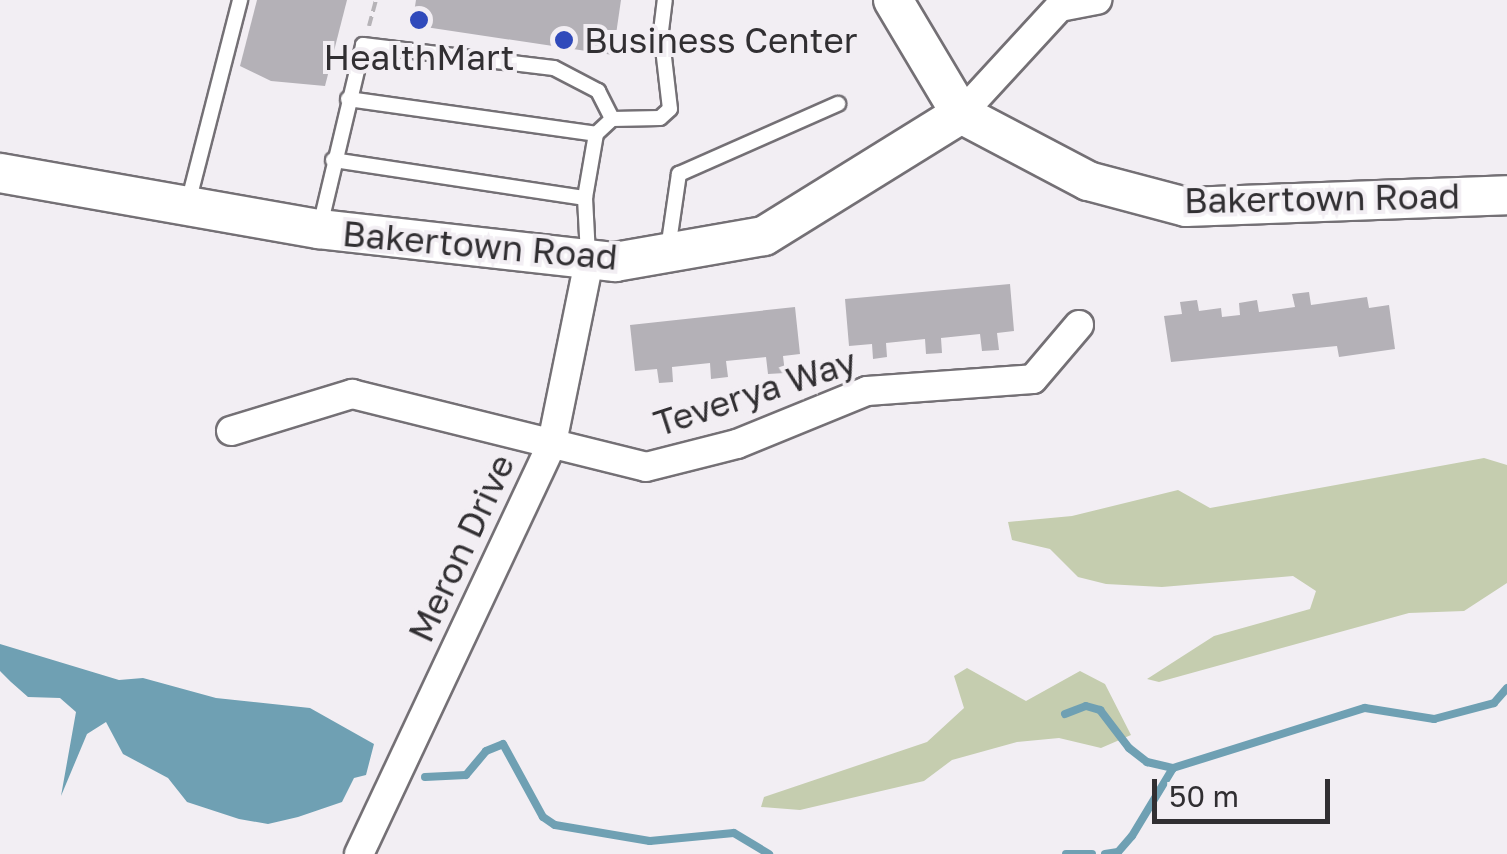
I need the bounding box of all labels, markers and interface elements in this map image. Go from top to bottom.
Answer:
marker: HealthMart [408,9,430,31]
place label: Business Center [584,19,857,61]
marker: Business Center [553,29,575,51]
place label: HealthMart [324,36,514,78]
street label: Bakertown Road [1184,175,1460,221]
street label: Bakertown Road [341,212,619,278]
street label: Teverya Way [649,340,861,444]
street label: Meron Drive [399,448,523,648]
scale bar [1157,759,1334,821]
text: 50 m [1169,778,1239,814]

